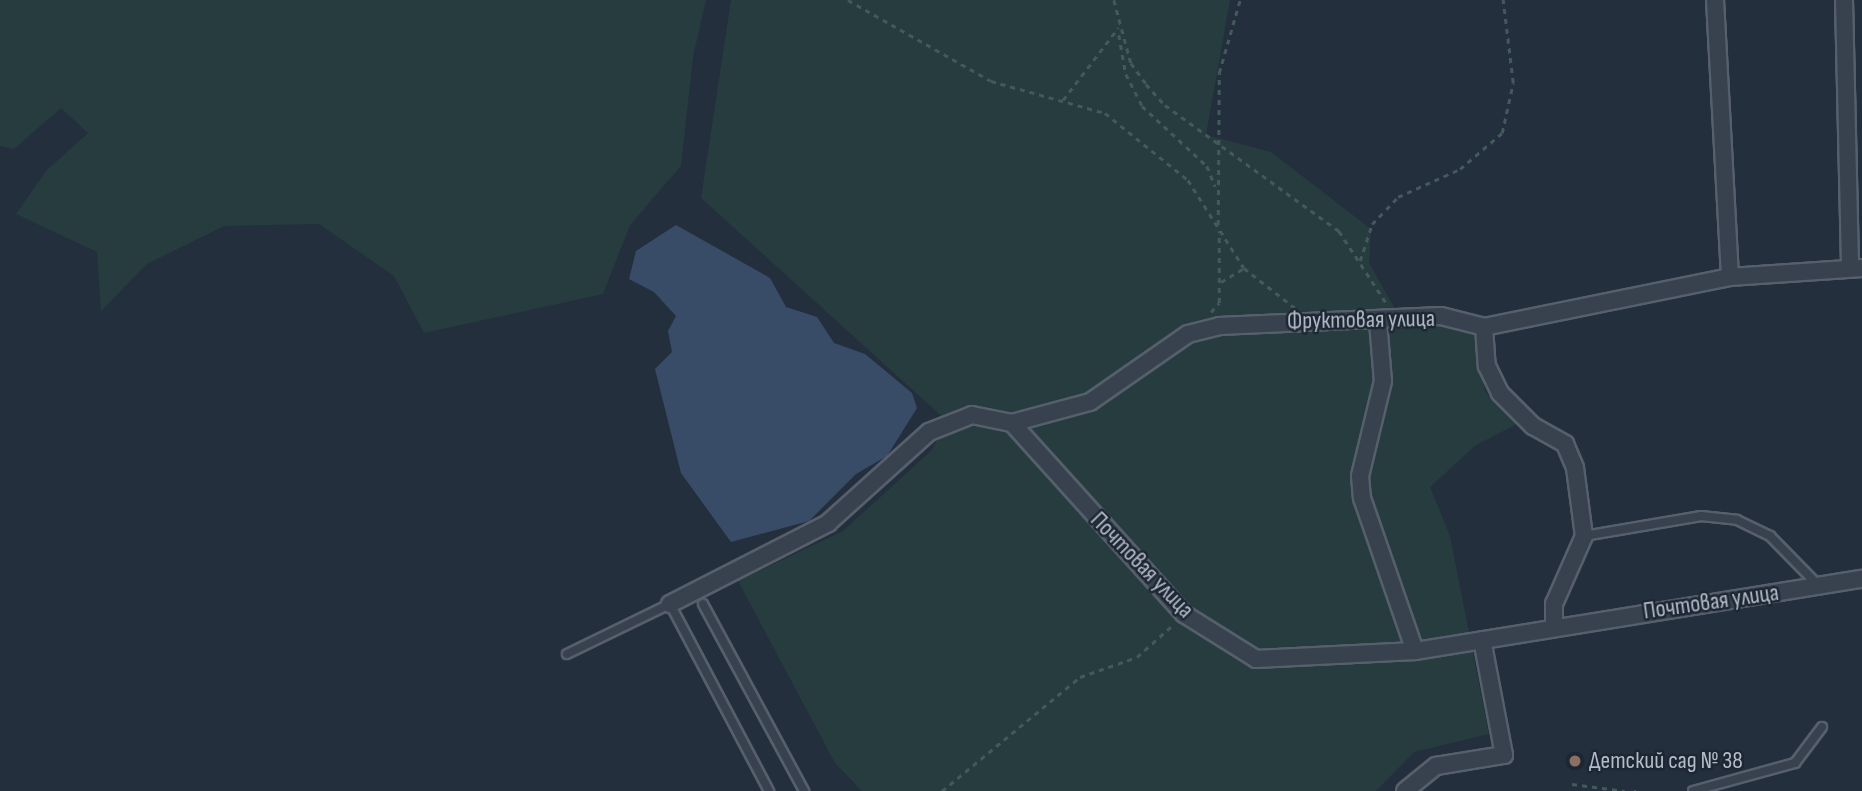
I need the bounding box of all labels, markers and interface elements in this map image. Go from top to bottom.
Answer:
street label: Фруктовая улица [1287,304,1435,336]
street label: Почтовая улица [1084,506,1200,624]
street label: Почтовая улица [1641,578,1781,626]
place label: Детский сад № 38 [1589,747,1743,775]
marker: Детский сад № 38 [1567,753,1583,769]

